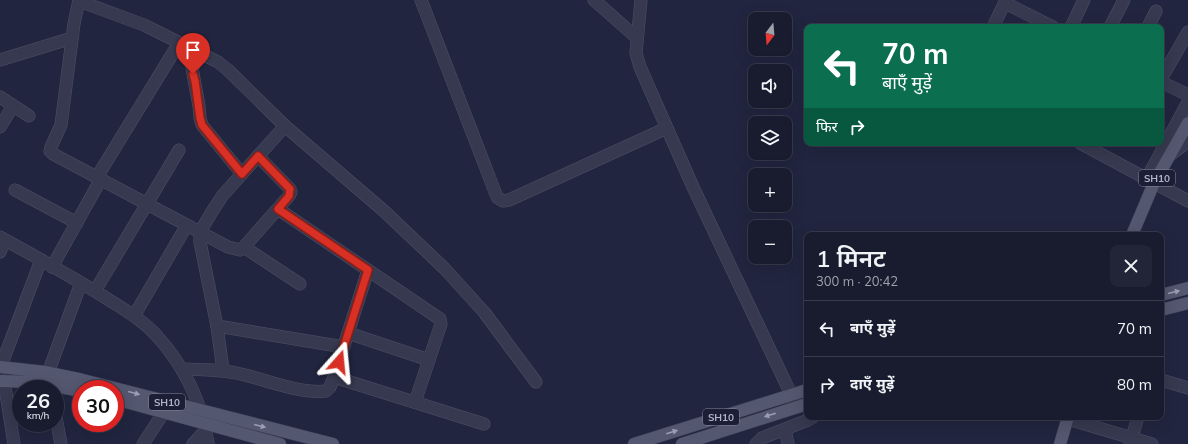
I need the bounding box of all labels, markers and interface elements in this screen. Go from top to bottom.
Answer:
north arrow [748,12,792,56]
map controls [748,12,792,264]
pin [176,33,210,74]
text: 70 m [882,36,948,71]
icon: arrive [182,39,204,61]
icon: left [816,40,868,92]
button: sound [748,64,792,108]
text: बाएँ मुड़ें [882,71,932,94]
button: layers [748,116,792,160]
icon: right [846,116,868,138]
text: फिर [816,117,838,136]
button: + [748,168,792,212]
road number: SH10 [1139,170,1175,186]
button: − [748,220,792,264]
text: 1 मिनट [816,243,886,273]
button: close [1110,245,1152,287]
text: 300 m · 20:42 [816,273,898,289]
one-way arrow [1168,288,1181,294]
icon: left [816,318,838,340]
text: बाएँ मुड़ें [850,318,895,337]
text: 70 m [1117,319,1152,338]
position arrow [318,341,360,383]
icon: right [816,374,838,396]
text: दाएँ मुड़ें [850,374,894,393]
text: 80 m [1117,375,1152,394]
speed limit sign: 30 [72,380,124,432]
text: 26 [26,388,50,413]
one-way arrow [128,391,140,397]
road number: SH10 [149,394,185,410]
text: km/h [27,409,49,422]
road number: SH10 [703,409,739,425]
one-way arrow [763,413,775,419]
one-way arrow [254,423,266,429]
one-way arrow [666,429,678,435]

